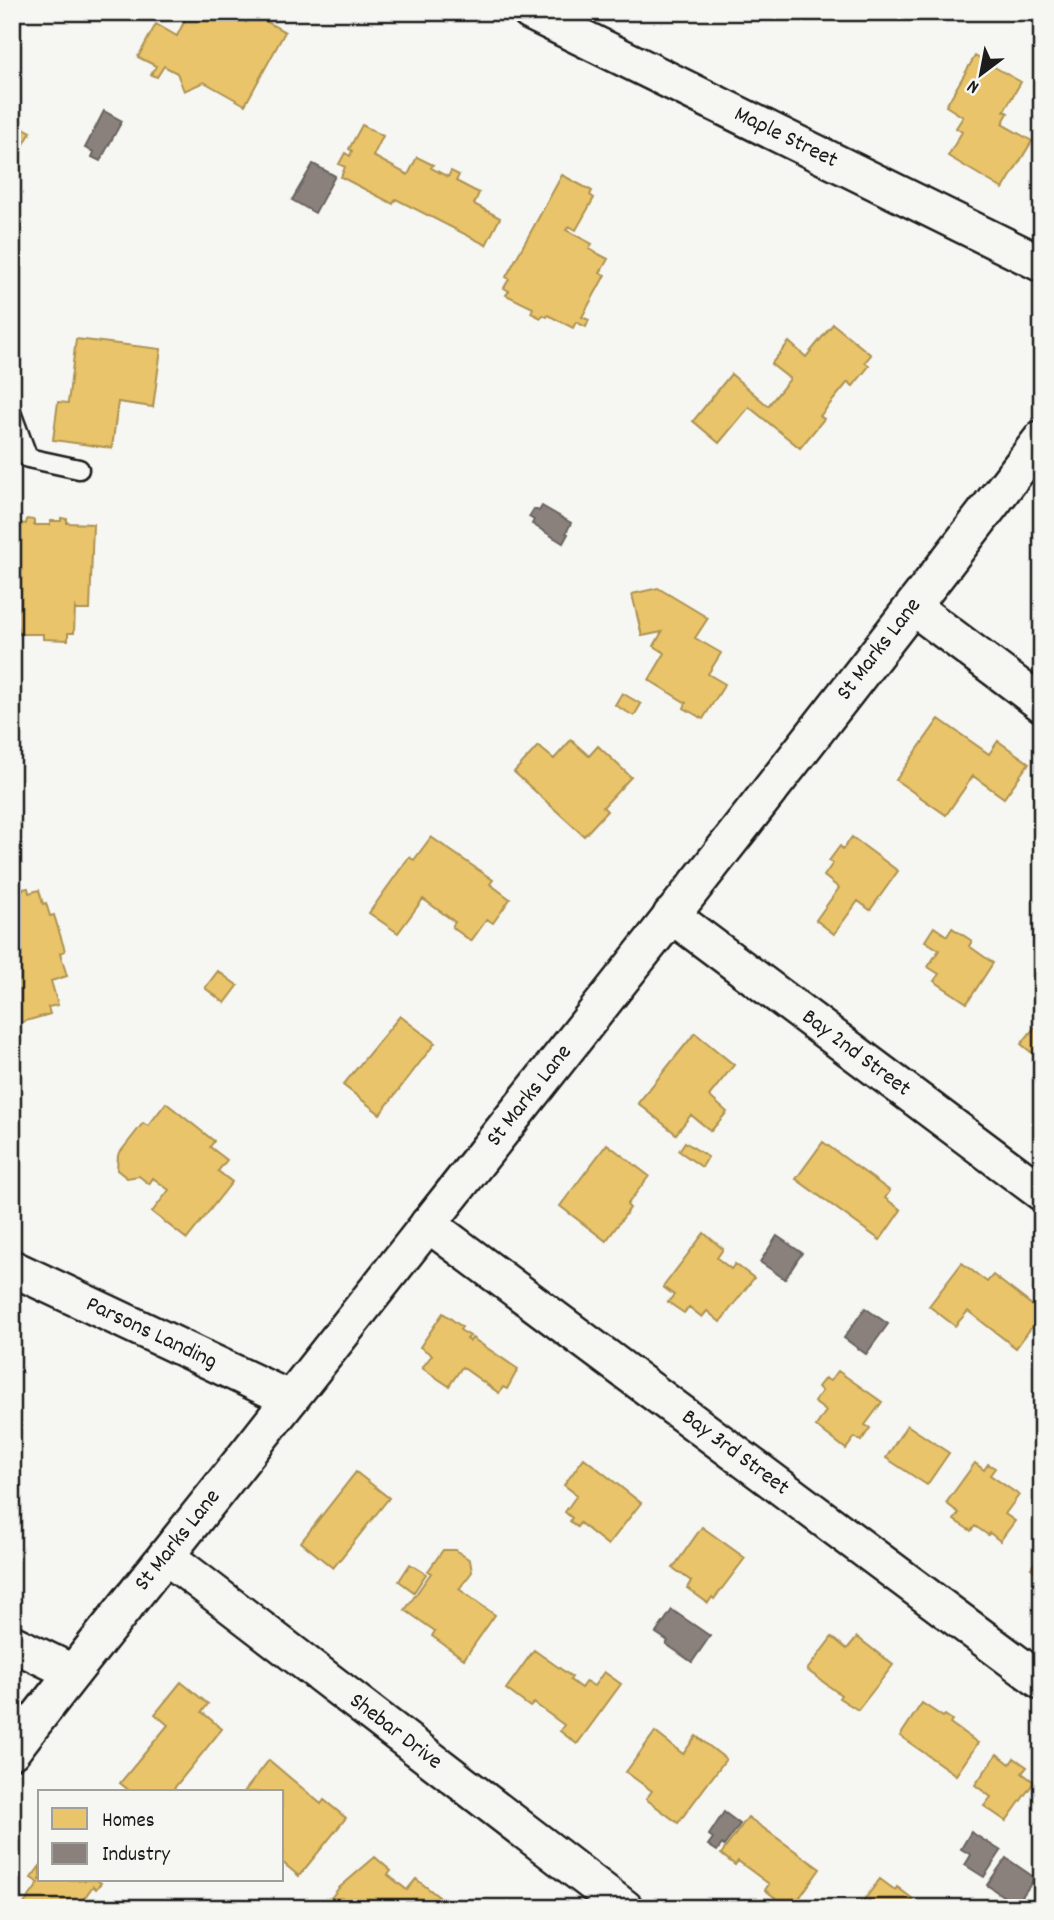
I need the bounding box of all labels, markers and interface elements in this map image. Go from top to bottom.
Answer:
north arrow [946,38,1016,108]
text: N [963,72,985,99]
street label: Maple Street [728,98,843,177]
street label: St Marks Lane [829,591,930,708]
street label: Bay 2nd Street [794,1002,917,1105]
street label: St Marks Lane [479,1038,580,1154]
street label: Parsons Landing [80,1288,223,1379]
street label: Bay 3rd Street [674,1402,796,1504]
street label: St Marks Lane [127,1483,229,1599]
street label: Shebar Drive [342,1685,449,1778]
legend [38,1790,284,1882]
text: Homes [102,1807,155,1837]
text: Industry [102,1841,170,1871]

